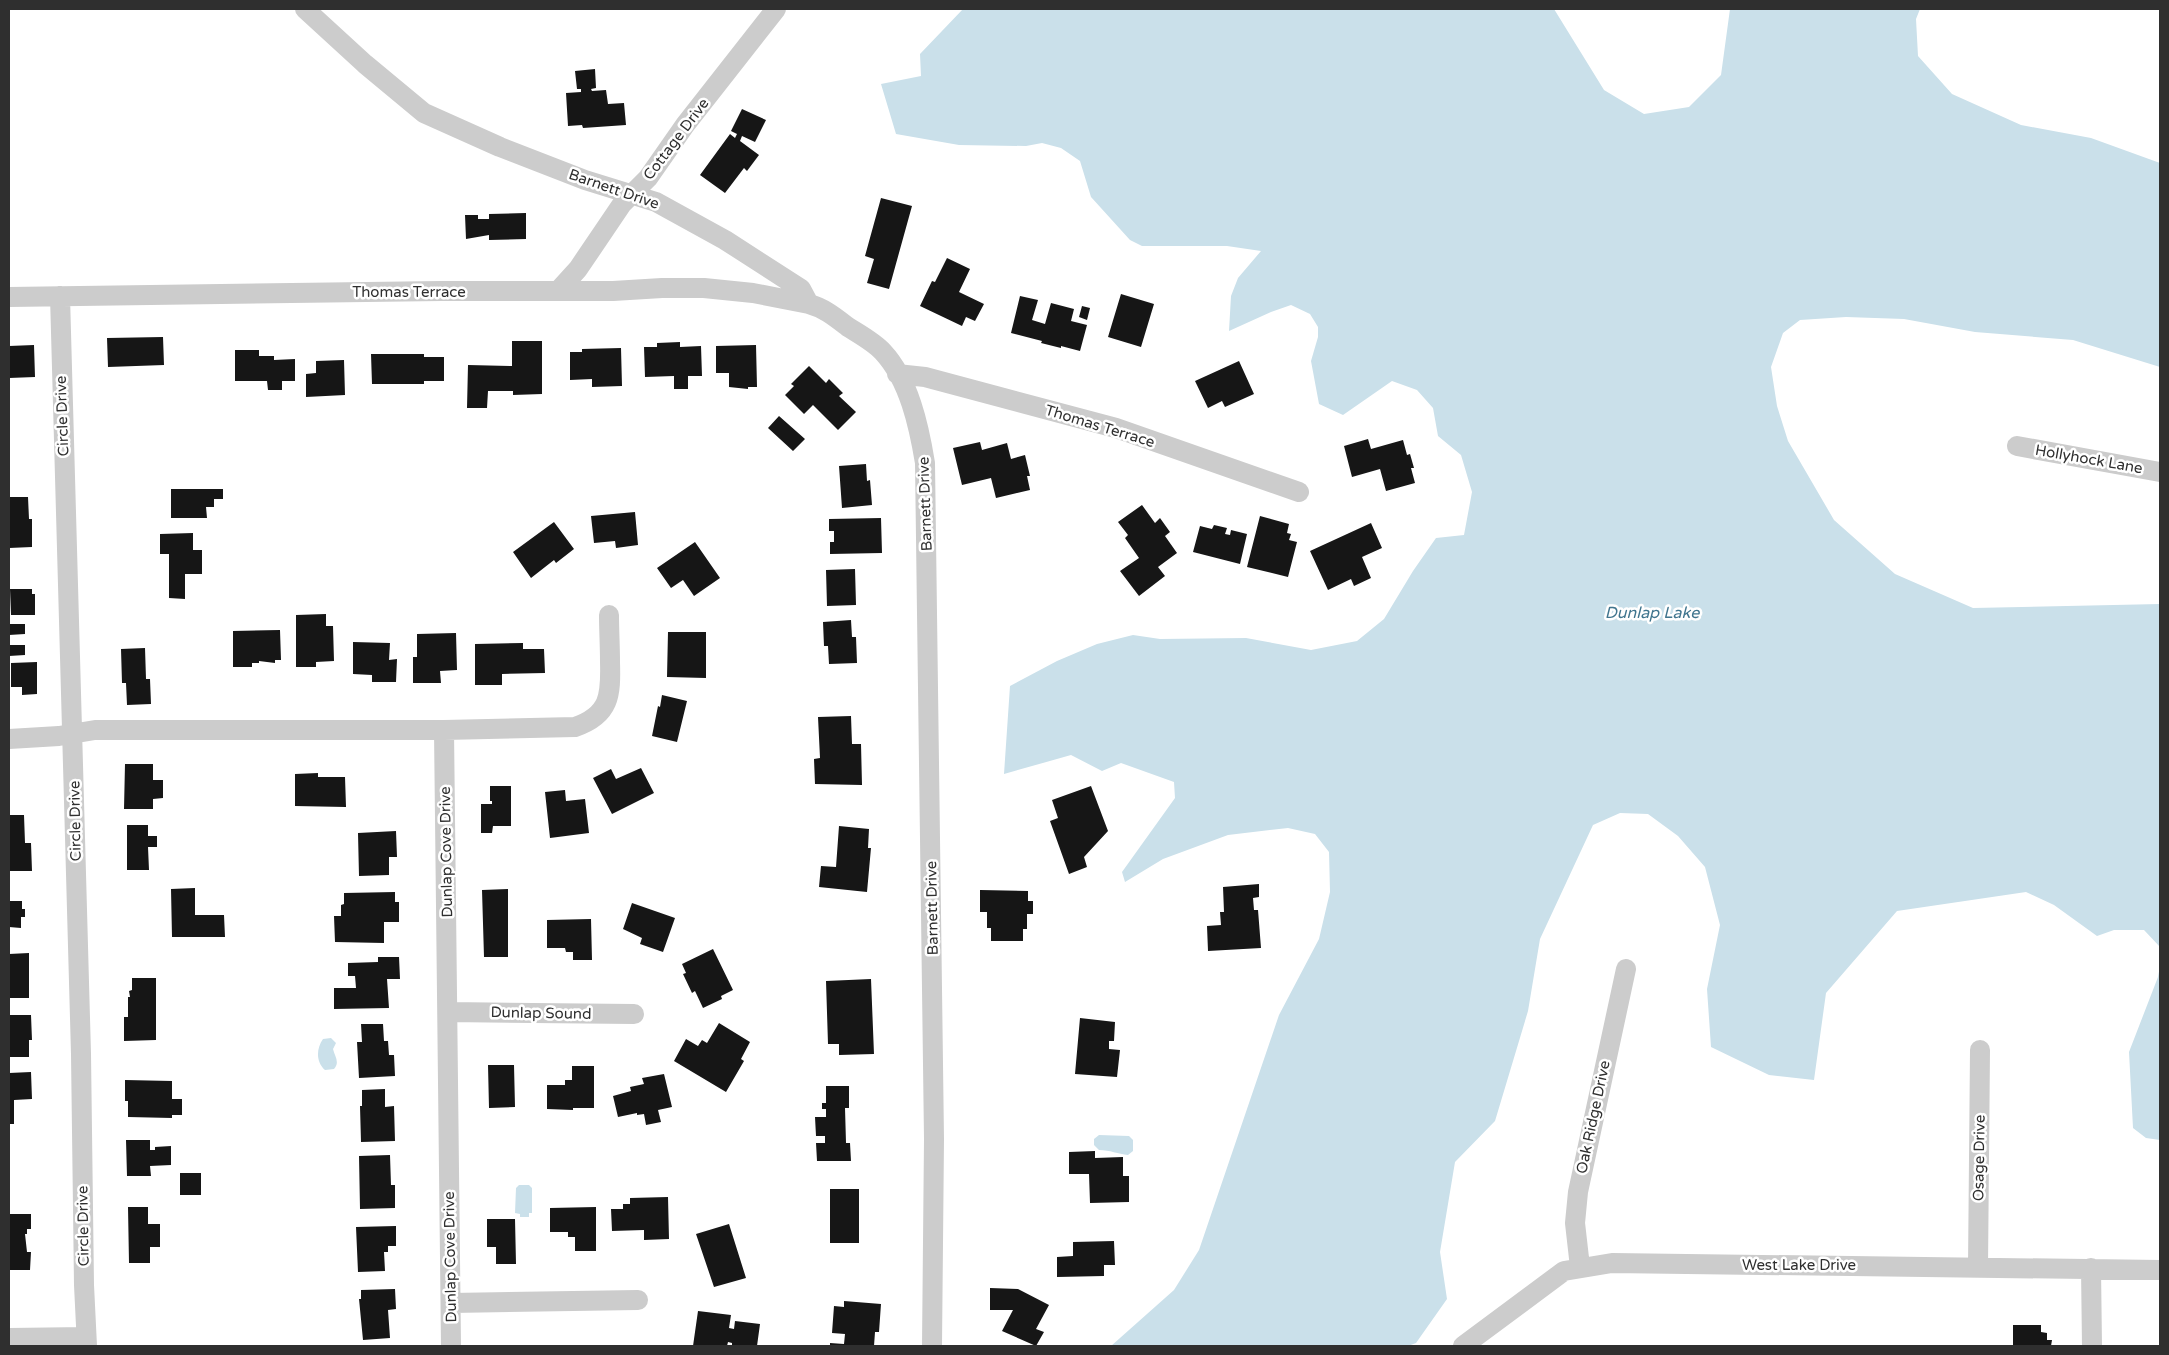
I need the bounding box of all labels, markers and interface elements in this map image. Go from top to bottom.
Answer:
street label: Cottage Drive [639,94,713,184]
street label: Barnett Drive [566,165,662,213]
street label: Thomas Terrace [352,283,466,301]
street label: Circle Drive [52,375,72,457]
street label: Thomas Terrace [1043,401,1157,451]
street label: Hollyhock Lane [2034,441,2144,477]
street label: Barnett Drive [914,456,936,552]
water label: Dunlap Lake [1605,603,1700,623]
street label: Circle Drive [65,780,85,862]
street label: Dunlap Cove Drive [436,786,456,918]
street label: Barnett Drive [922,861,942,955]
street label: Dunlap Sound [490,1003,592,1023]
street label: Oak Ridge Drive [1572,1059,1614,1175]
street label: Osage Drive [1969,1115,1989,1201]
street label: Circle Drive [73,1185,93,1267]
street label: Dunlap Cove Drive [440,1191,460,1323]
street label: West Lake Drive [1742,1256,1856,1274]

